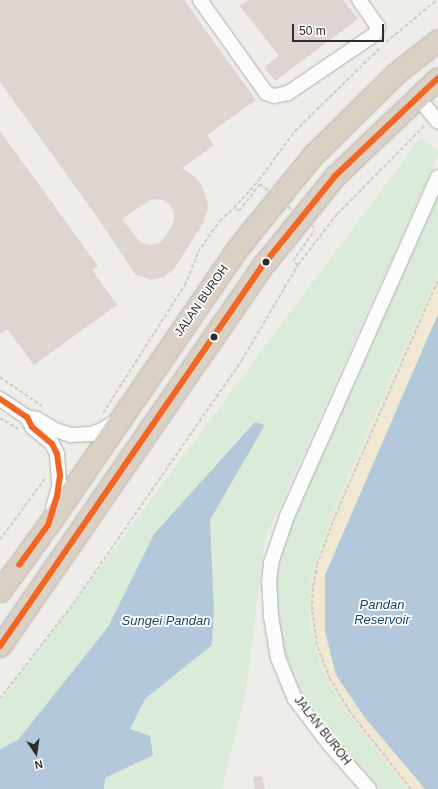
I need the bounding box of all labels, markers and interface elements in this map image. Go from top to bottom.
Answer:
scale bar [294,16,386,42]
text: 50 m [299,24,326,38]
unlabelled marker [261,257,271,267]
street label: JALAN BUROH [172,262,232,340]
unlabelled marker [209,332,219,342]
water label: Pandan Reservoir [354,598,410,629]
water label: Sungei Pandan [122,613,210,629]
street label: JALAN BUROH [290,693,354,769]
north arrow [16,733,56,773]
text: N [33,758,44,771]

